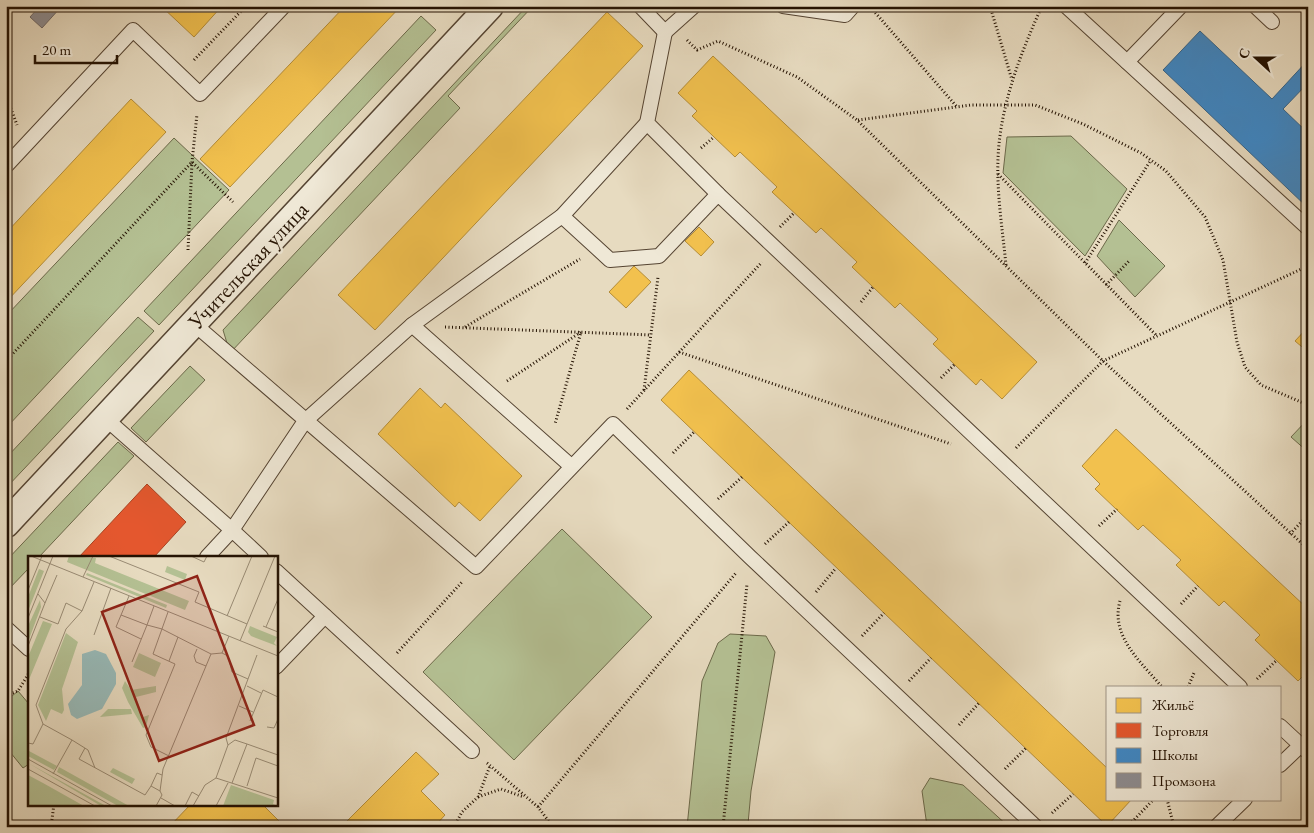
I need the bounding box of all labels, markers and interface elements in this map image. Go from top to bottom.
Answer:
scale bar [35,32,118,64]
north arrow [1232,32,1282,82]
text: 20 m [42,40,71,59]
text: С [1234,45,1254,61]
street label: Учительская улица [181,195,315,336]
inset map [28,556,278,806]
legend [1106,686,1282,800]
text: Жильё [1151,695,1194,714]
text: Торговля [1152,721,1209,740]
text: Школы [1152,745,1198,764]
text: Промзона [1152,771,1216,790]

